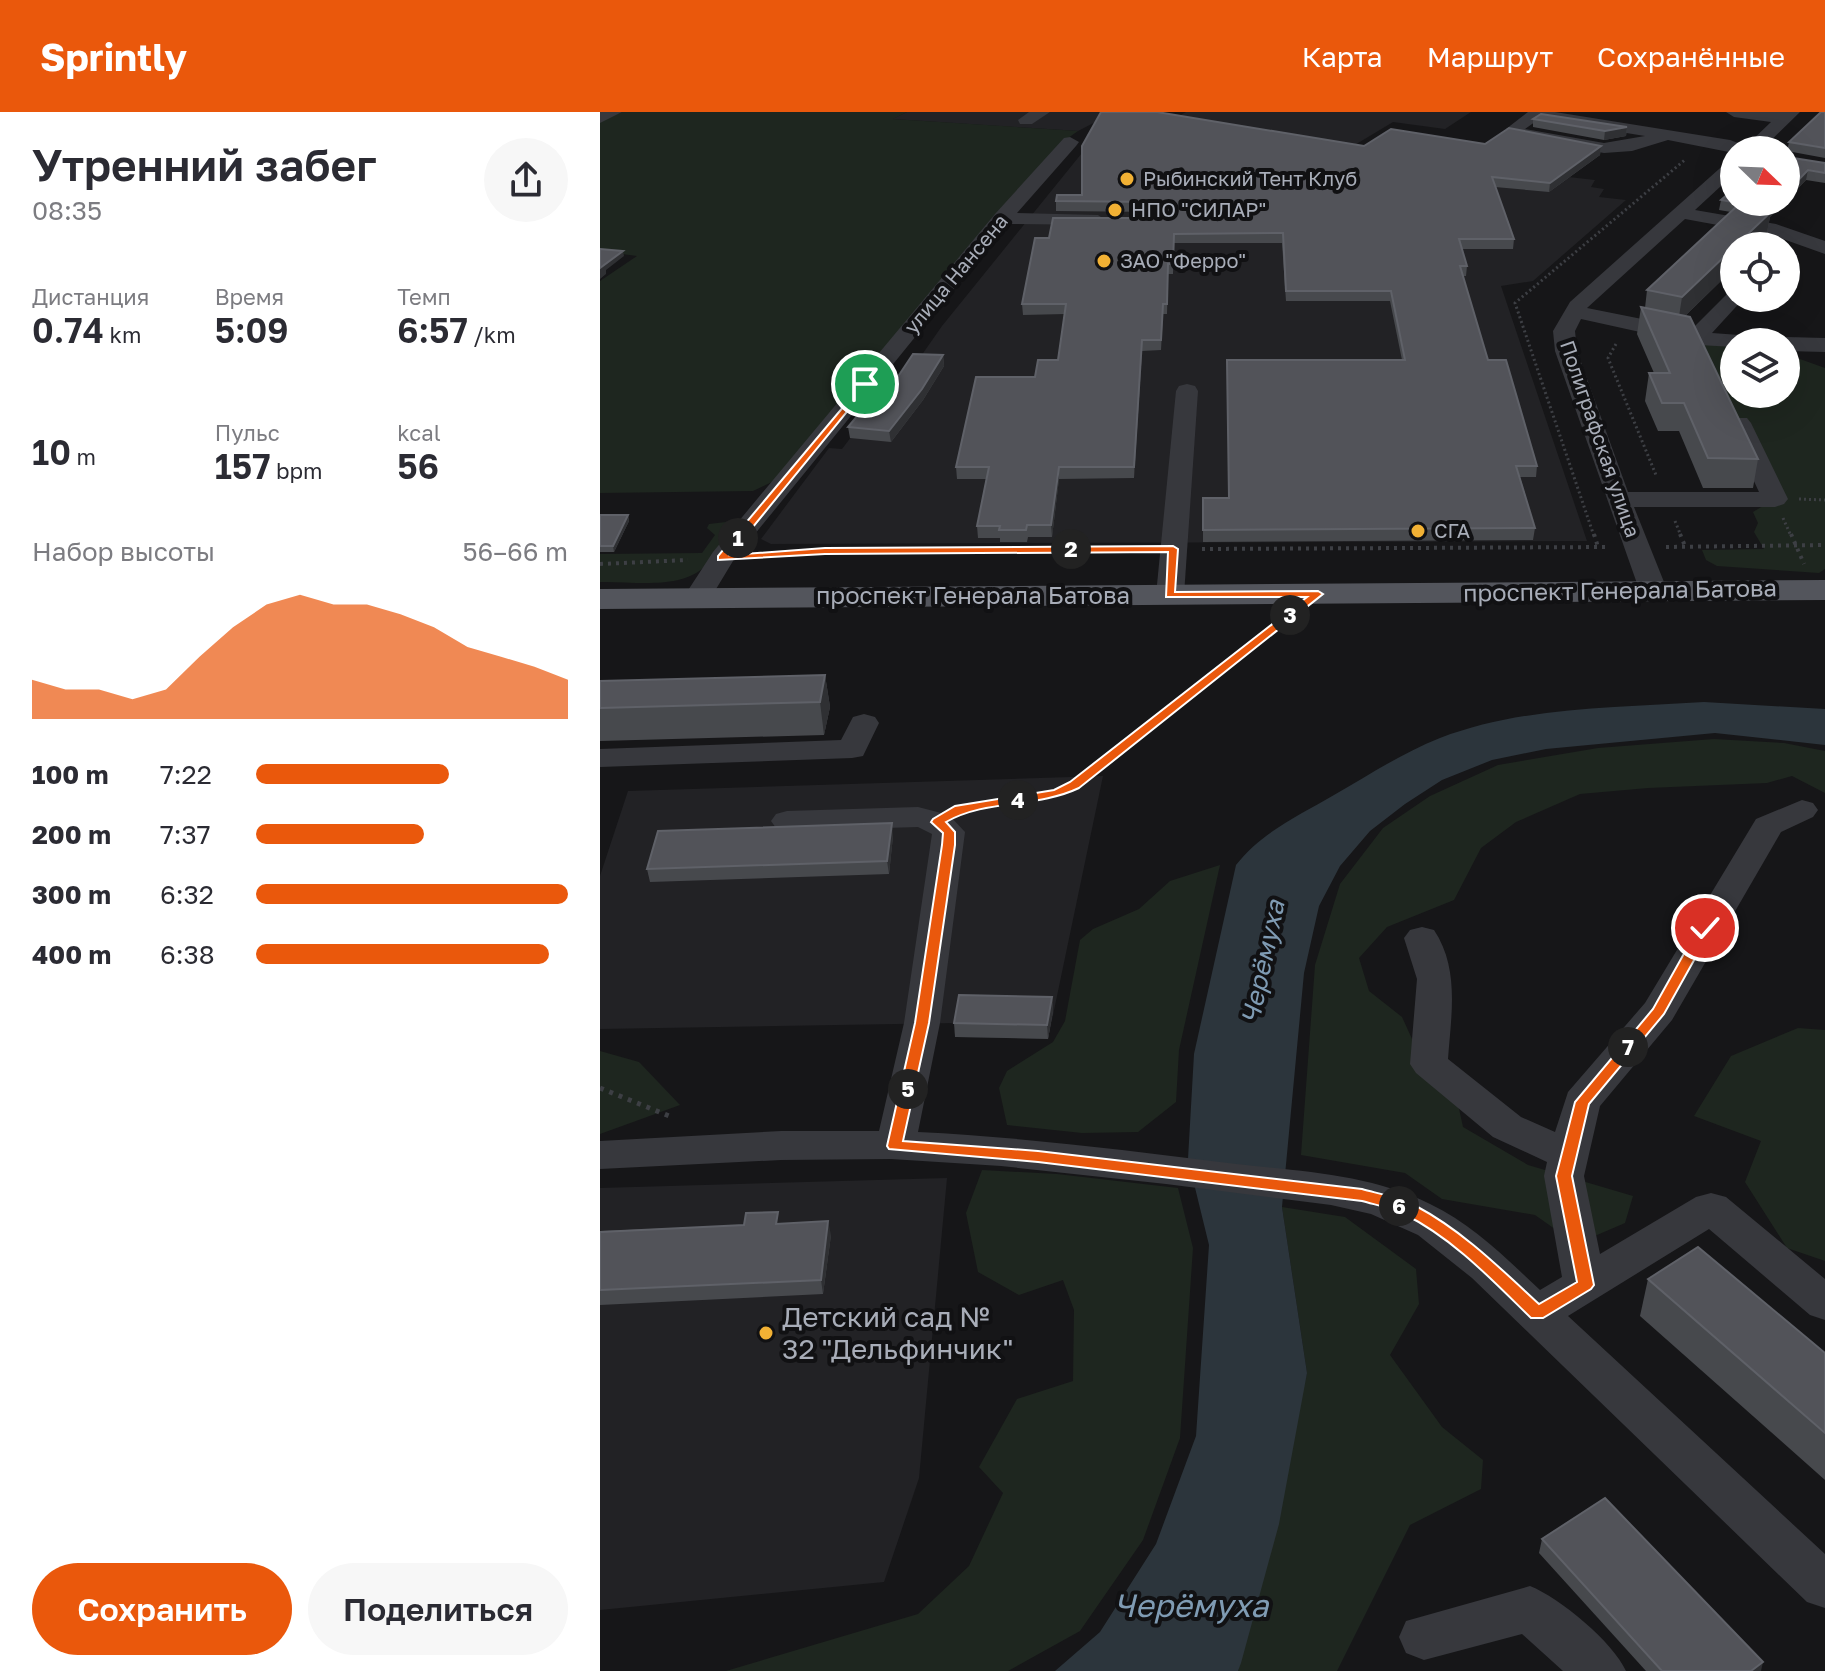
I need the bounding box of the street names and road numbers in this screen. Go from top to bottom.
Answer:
street label: улица Нансена [898,209,1012,338]
street label: Полиграфская улица [1556,337,1646,540]
street label: проспект Генерала Батова [1463,572,1777,607]
street label: проспект Генерала Батова [816,580,1130,609]

